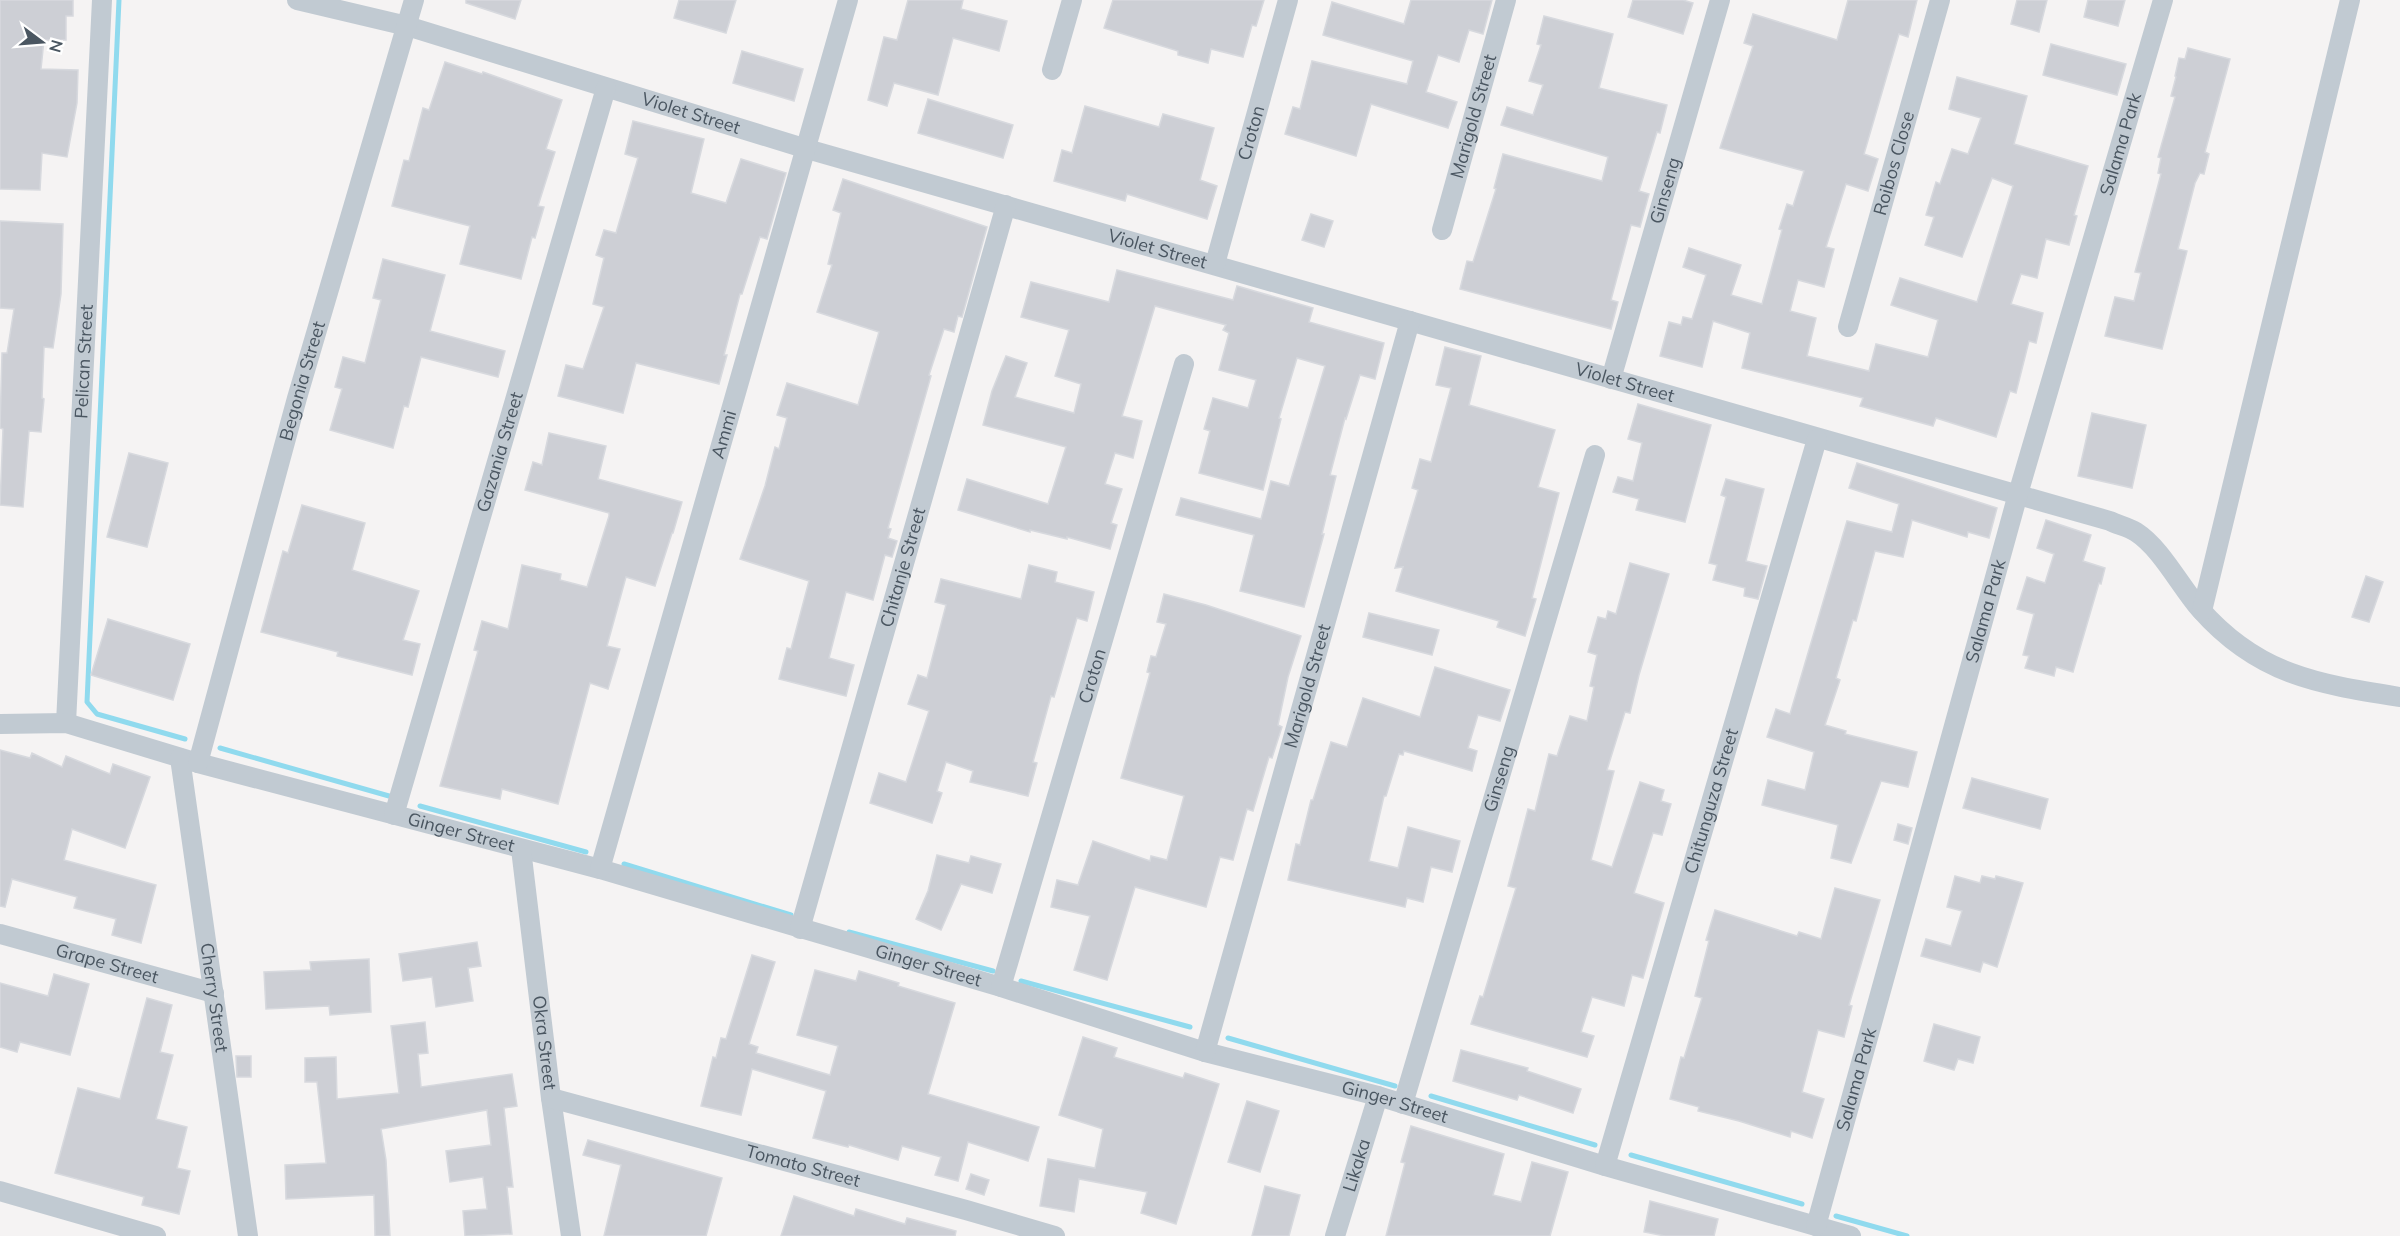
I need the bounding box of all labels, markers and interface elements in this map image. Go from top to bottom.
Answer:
north arrow [12,12,72,72]
text: N [45,38,68,55]
street label: Marigold Street [1445,51,1501,181]
street label: Violet Street [639,87,743,139]
street label: Salama Park [2094,89,2146,198]
street label: Croton [1232,103,1269,163]
street label: Roibos Close [1868,109,1919,218]
street label: Ginseng [1644,155,1685,226]
street label: Violet Street [1105,224,1210,274]
street label: Pelican Street [69,304,98,419]
street label: Begonia Street [274,318,330,443]
street label: Violet Street [1573,357,1677,407]
street label: Gazania Street [471,389,528,515]
street label: Ammi [706,407,741,461]
street label: Chitanje Street [874,505,930,630]
street label: Salama Park [1960,556,2011,665]
street label: Marigold Street [1279,621,1335,751]
street label: Croton [1073,646,1111,706]
street label: Chitunguza Street [1679,726,1743,876]
street label: Ginseng [1478,743,1519,815]
street label: Ginger Street [405,807,517,857]
street label: Grape Street [53,938,161,988]
street label: Ginger Street [873,939,984,992]
street label: Cherry Street [195,941,234,1054]
street label: Okra Street [528,994,562,1091]
street label: Salama Park [1831,1024,1881,1134]
street label: Ginger Street [1339,1075,1451,1128]
street label: Likaka [1337,1136,1375,1194]
street label: Tomato Street [743,1139,863,1192]

